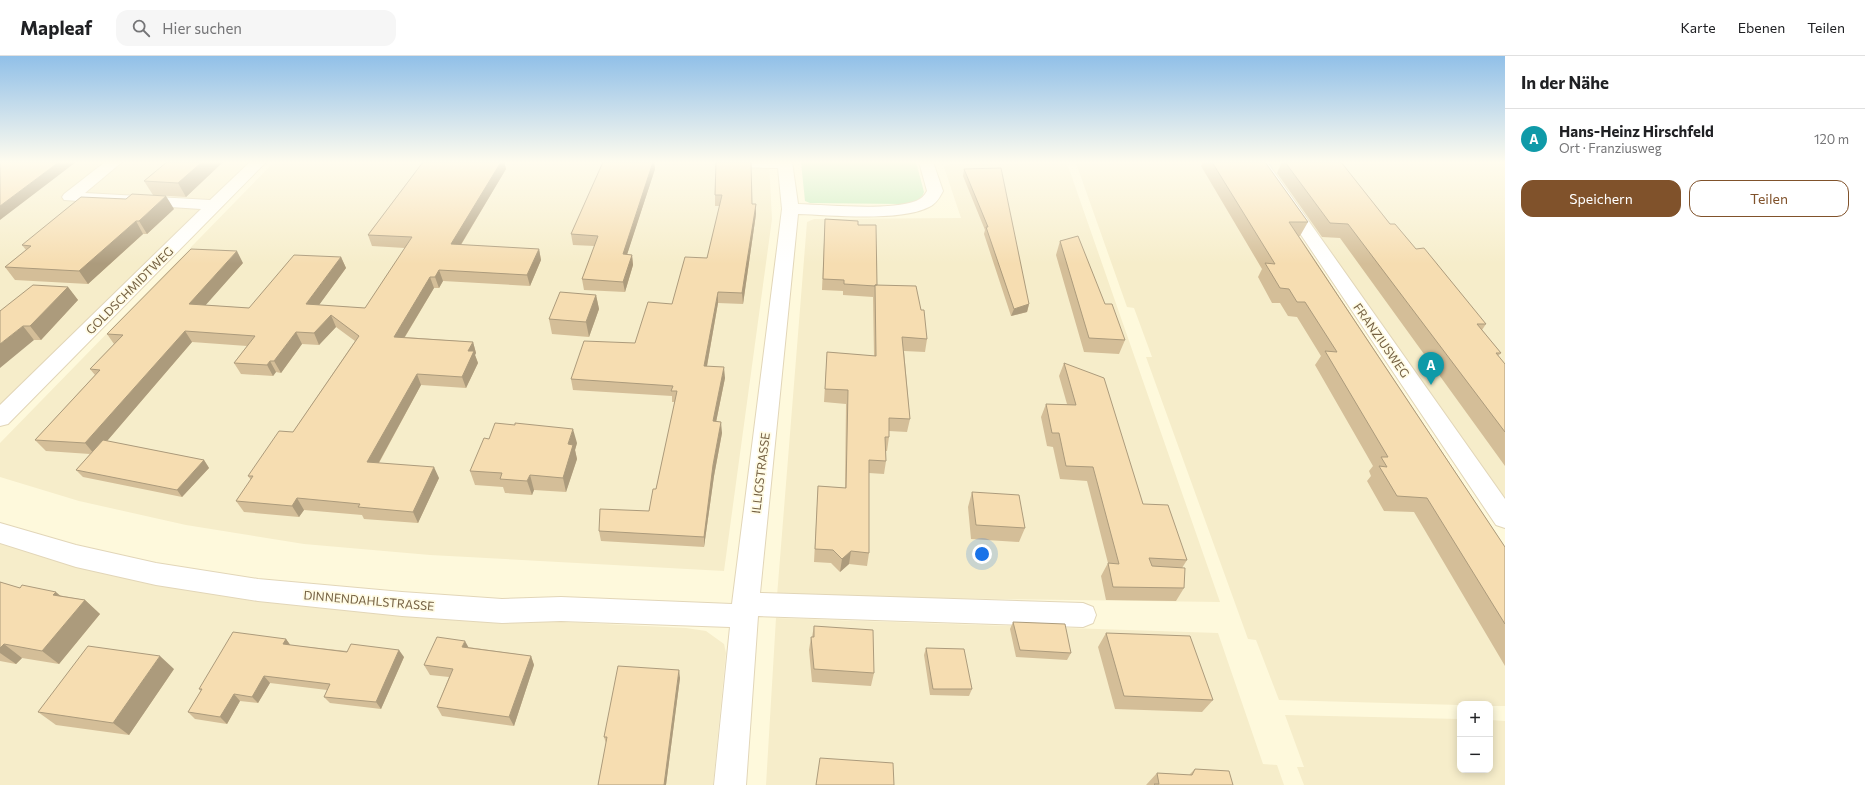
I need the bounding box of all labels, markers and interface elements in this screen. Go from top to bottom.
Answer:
search box [116,10,396,46]
text: Mapleaf [20,16,92,39]
icon: search [130,17,152,39]
text: Hier suchen [162,19,242,37]
text: Karte [1680,19,1716,36]
text: Ebenen [1738,19,1785,36]
text: Teilen [1807,19,1845,36]
text: In der Nähe [1521,72,1609,93]
text: Hans-Heinz Hirschfeld [1559,122,1714,140]
text: A [1529,131,1539,147]
text: 120 m [1814,131,1849,147]
text: Ort · Franziusweg [1559,140,1662,156]
button: Speichern [1521,180,1681,217]
button: Teilen [1689,180,1849,217]
street label: GOLDSCHMIDTWEG [82,243,176,337]
street label: FRANZIUSWEG [1351,300,1413,380]
pin: A [1418,352,1444,385]
street label: ILLIGSTRASSE [748,432,772,514]
your location [972,544,992,564]
street label: DINNENDAHLSTRASSE [303,587,435,613]
map controls [1457,701,1493,773]
button: + [1457,701,1493,737]
button: − [1457,737,1493,773]

